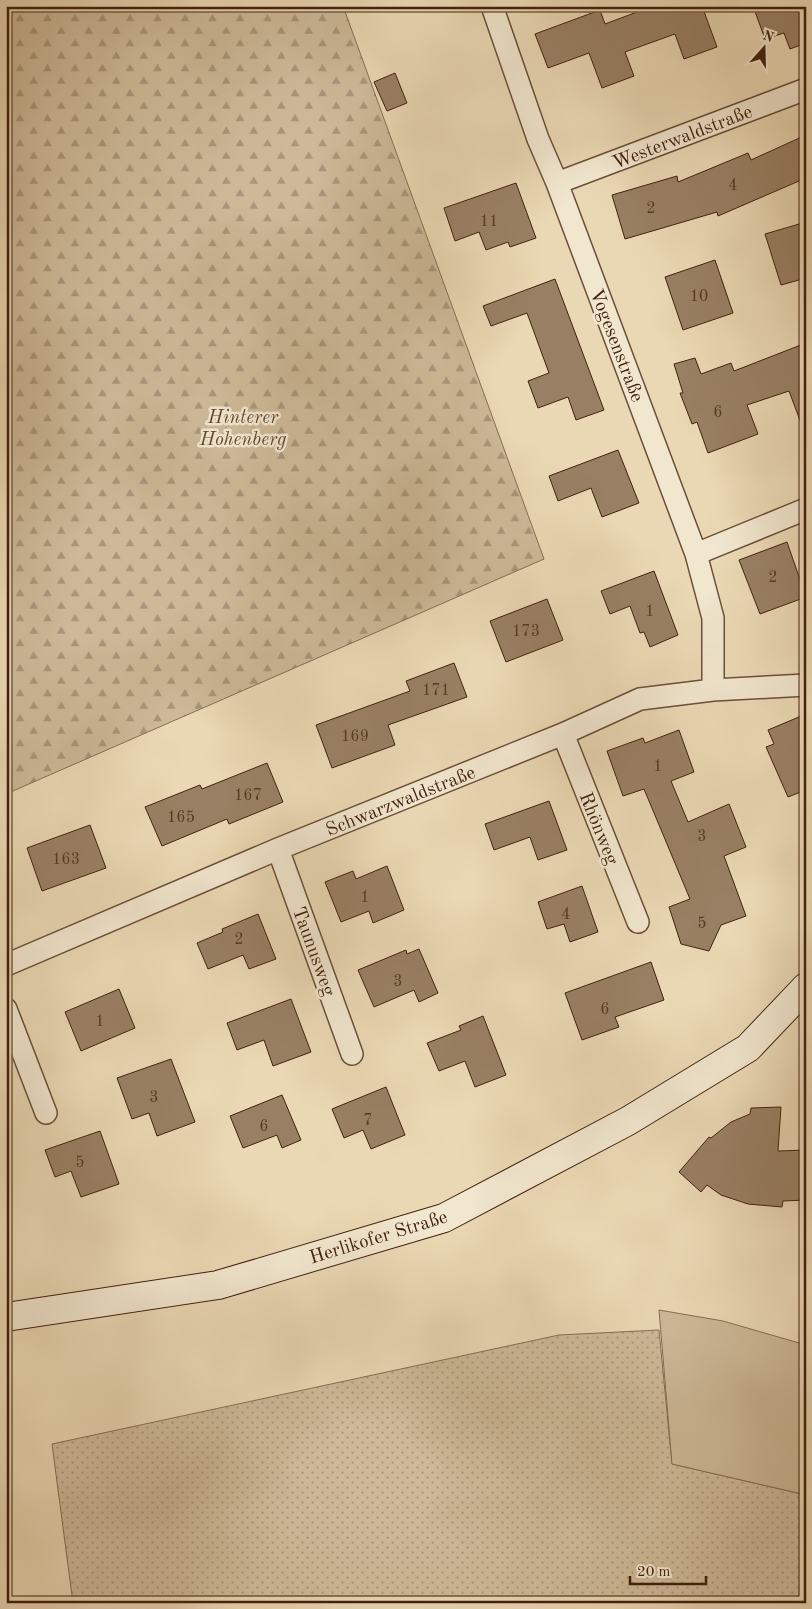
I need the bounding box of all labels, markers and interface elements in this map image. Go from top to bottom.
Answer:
north arrow [740,22,790,72]
text: N [761,28,776,45]
street label: Westerwaldstraße [610,103,755,174]
house number: 4 [728,178,738,194]
house number: 2 [646,201,656,217]
house number: 11 [480,214,498,230]
street label: Vogesenstraße [585,287,646,405]
house number: 10 [690,289,708,305]
house number: 6 [713,405,723,421]
park label: Hinterer Hohenberg [199,409,286,450]
house number: 2 [768,570,778,586]
house number: 1 [645,604,655,620]
house number: 173 [512,624,540,640]
house number: 171 [422,683,450,699]
house number: 169 [341,729,369,745]
house number: 1 [653,759,663,775]
street label: Schwarzwaldstraße [323,764,478,841]
house number: 167 [234,788,262,804]
street label: Rhönweg [575,790,621,869]
house number: 165 [167,810,195,826]
house number: 3 [697,829,707,845]
house number: 163 [52,852,80,868]
house number: 1 [360,890,370,906]
street label: Taunusweg [288,905,338,1000]
house number: 4 [561,907,571,923]
house number: 5 [697,916,707,932]
house number: 2 [234,932,244,948]
house number: 3 [393,974,403,990]
house number: 6 [600,1002,610,1018]
house number: 1 [95,1014,105,1030]
house number: 3 [149,1090,159,1106]
house number: 7 [363,1113,373,1129]
house number: 6 [259,1119,269,1135]
house number: 5 [75,1155,85,1171]
street label: Herlikofer Straße [307,1208,450,1268]
scale bar [630,1554,706,1586]
text: 20 m [637,1565,671,1580]

